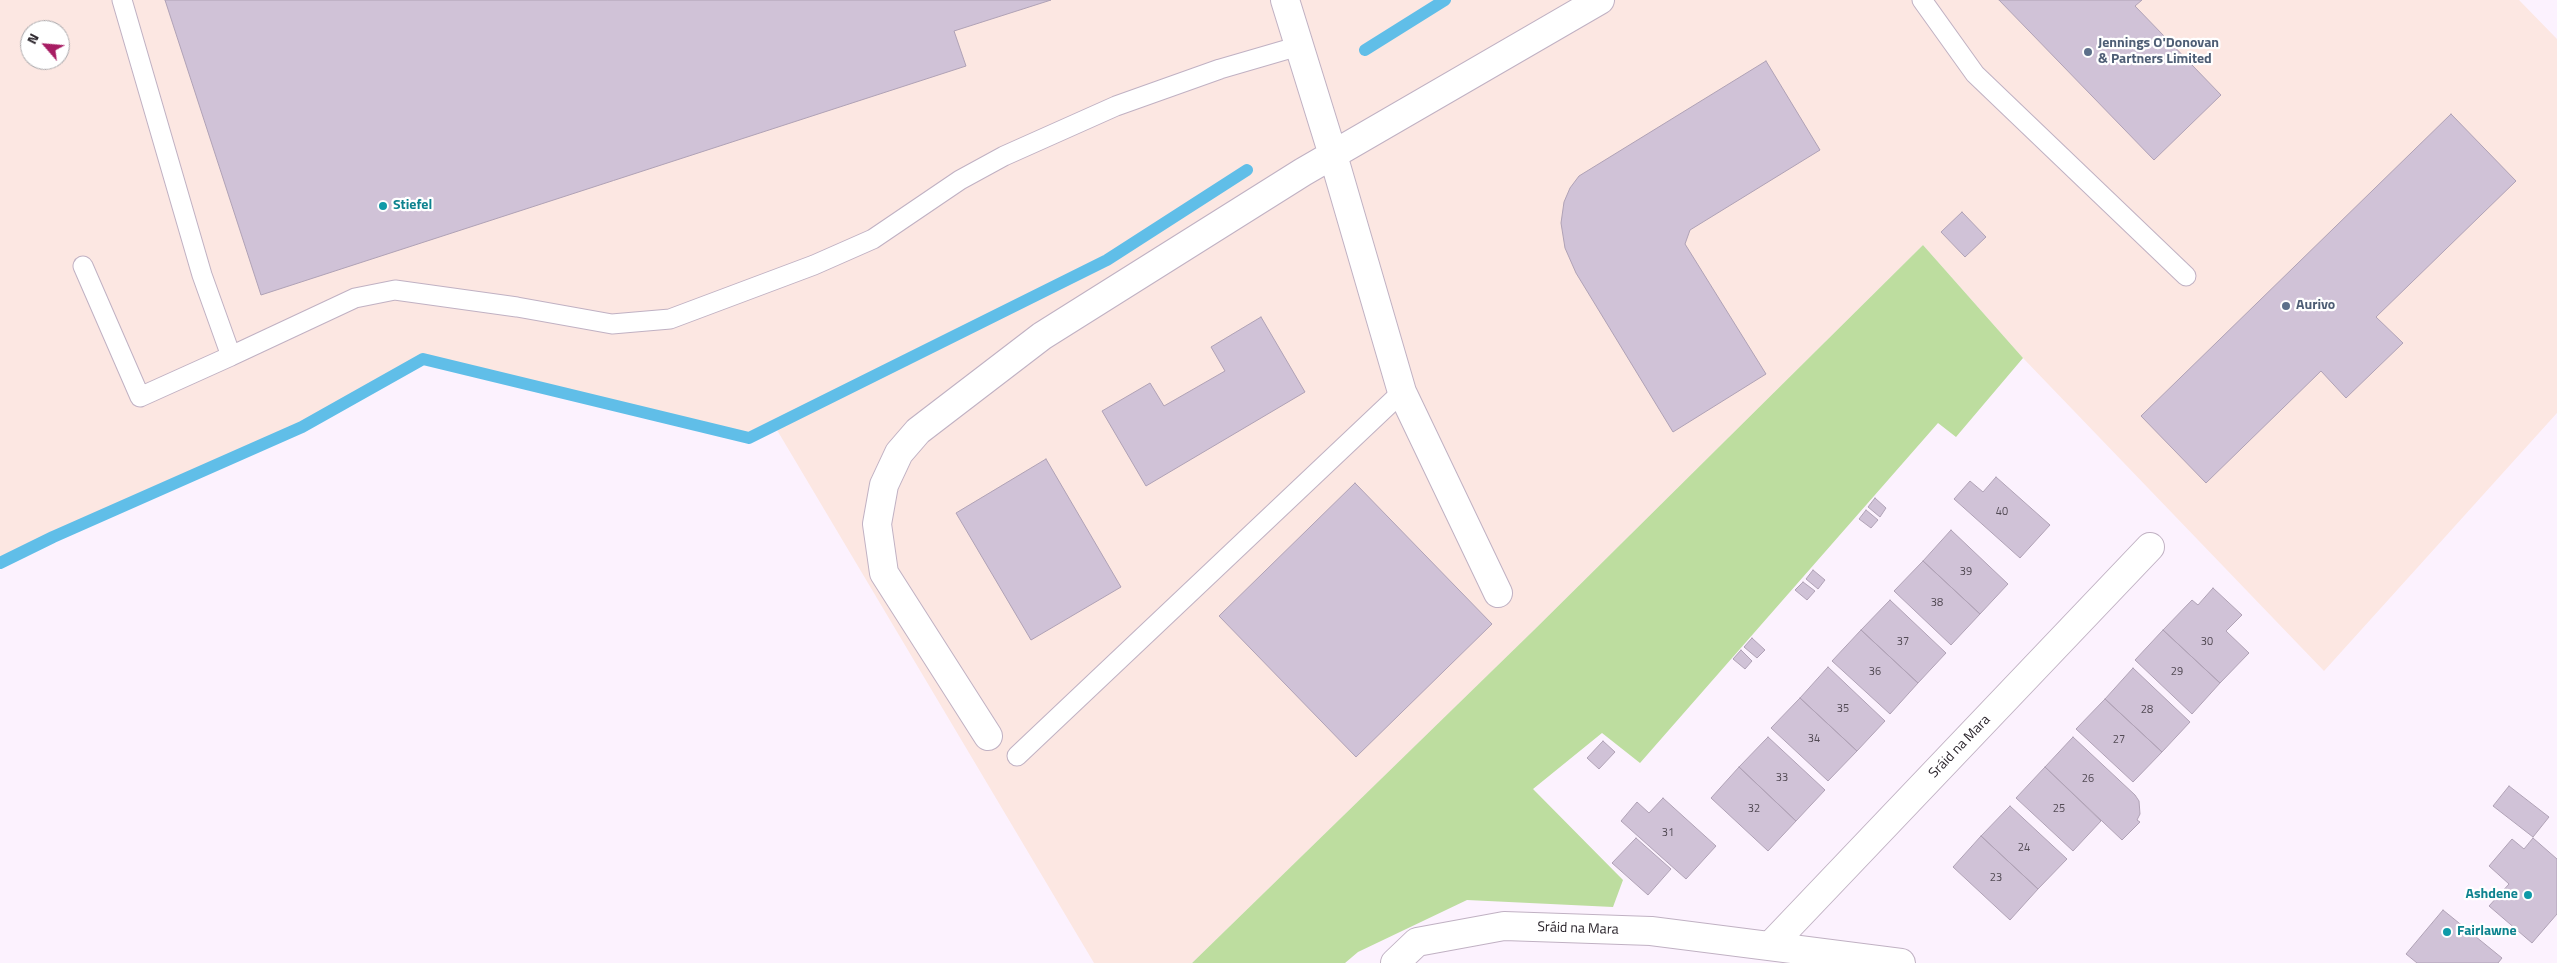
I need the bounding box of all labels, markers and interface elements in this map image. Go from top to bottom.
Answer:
north arrow [20,20,70,70]
text: N [21,29,44,48]
place label: Jennings O'Donovan & Partners Limited [2098,36,2219,68]
marker: Jennings O'Donovan & Partners Limited [2082,46,2094,58]
place label: Stiefel [393,198,432,214]
marker: Stiefel [377,200,389,212]
place label: Aurivo [2296,298,2335,314]
marker: Aurivo [2280,300,2292,312]
house number: 40 [1996,505,2008,519]
house number: 39 [1960,565,1972,579]
house number: 38 [1931,596,1943,610]
house number: 37 [1897,635,1909,649]
house number: 30 [2201,635,2213,649]
house number: 36 [1869,665,1881,679]
house number: 29 [2171,665,2183,679]
house number: 35 [1837,702,1849,716]
house number: 28 [2141,703,2153,717]
street label: Sráid na Mara [1926,712,1994,782]
house number: 34 [1808,732,1820,746]
house number: 27 [2113,733,2125,747]
house number: 33 [1776,771,1788,785]
house number: 26 [2082,772,2094,786]
house number: 32 [1748,802,1760,816]
house number: 25 [2053,802,2065,816]
house number: 31 [1662,826,1674,840]
house number: 24 [2018,841,2030,855]
house number: 23 [1990,871,2002,885]
place label: Ashdene [2466,887,2518,903]
marker: Ashdene [2522,889,2534,901]
street label: Sráid na Mara [1537,919,1619,939]
place label: Fairlawne [2457,924,2517,940]
marker: Fairlawne [2441,926,2453,938]

